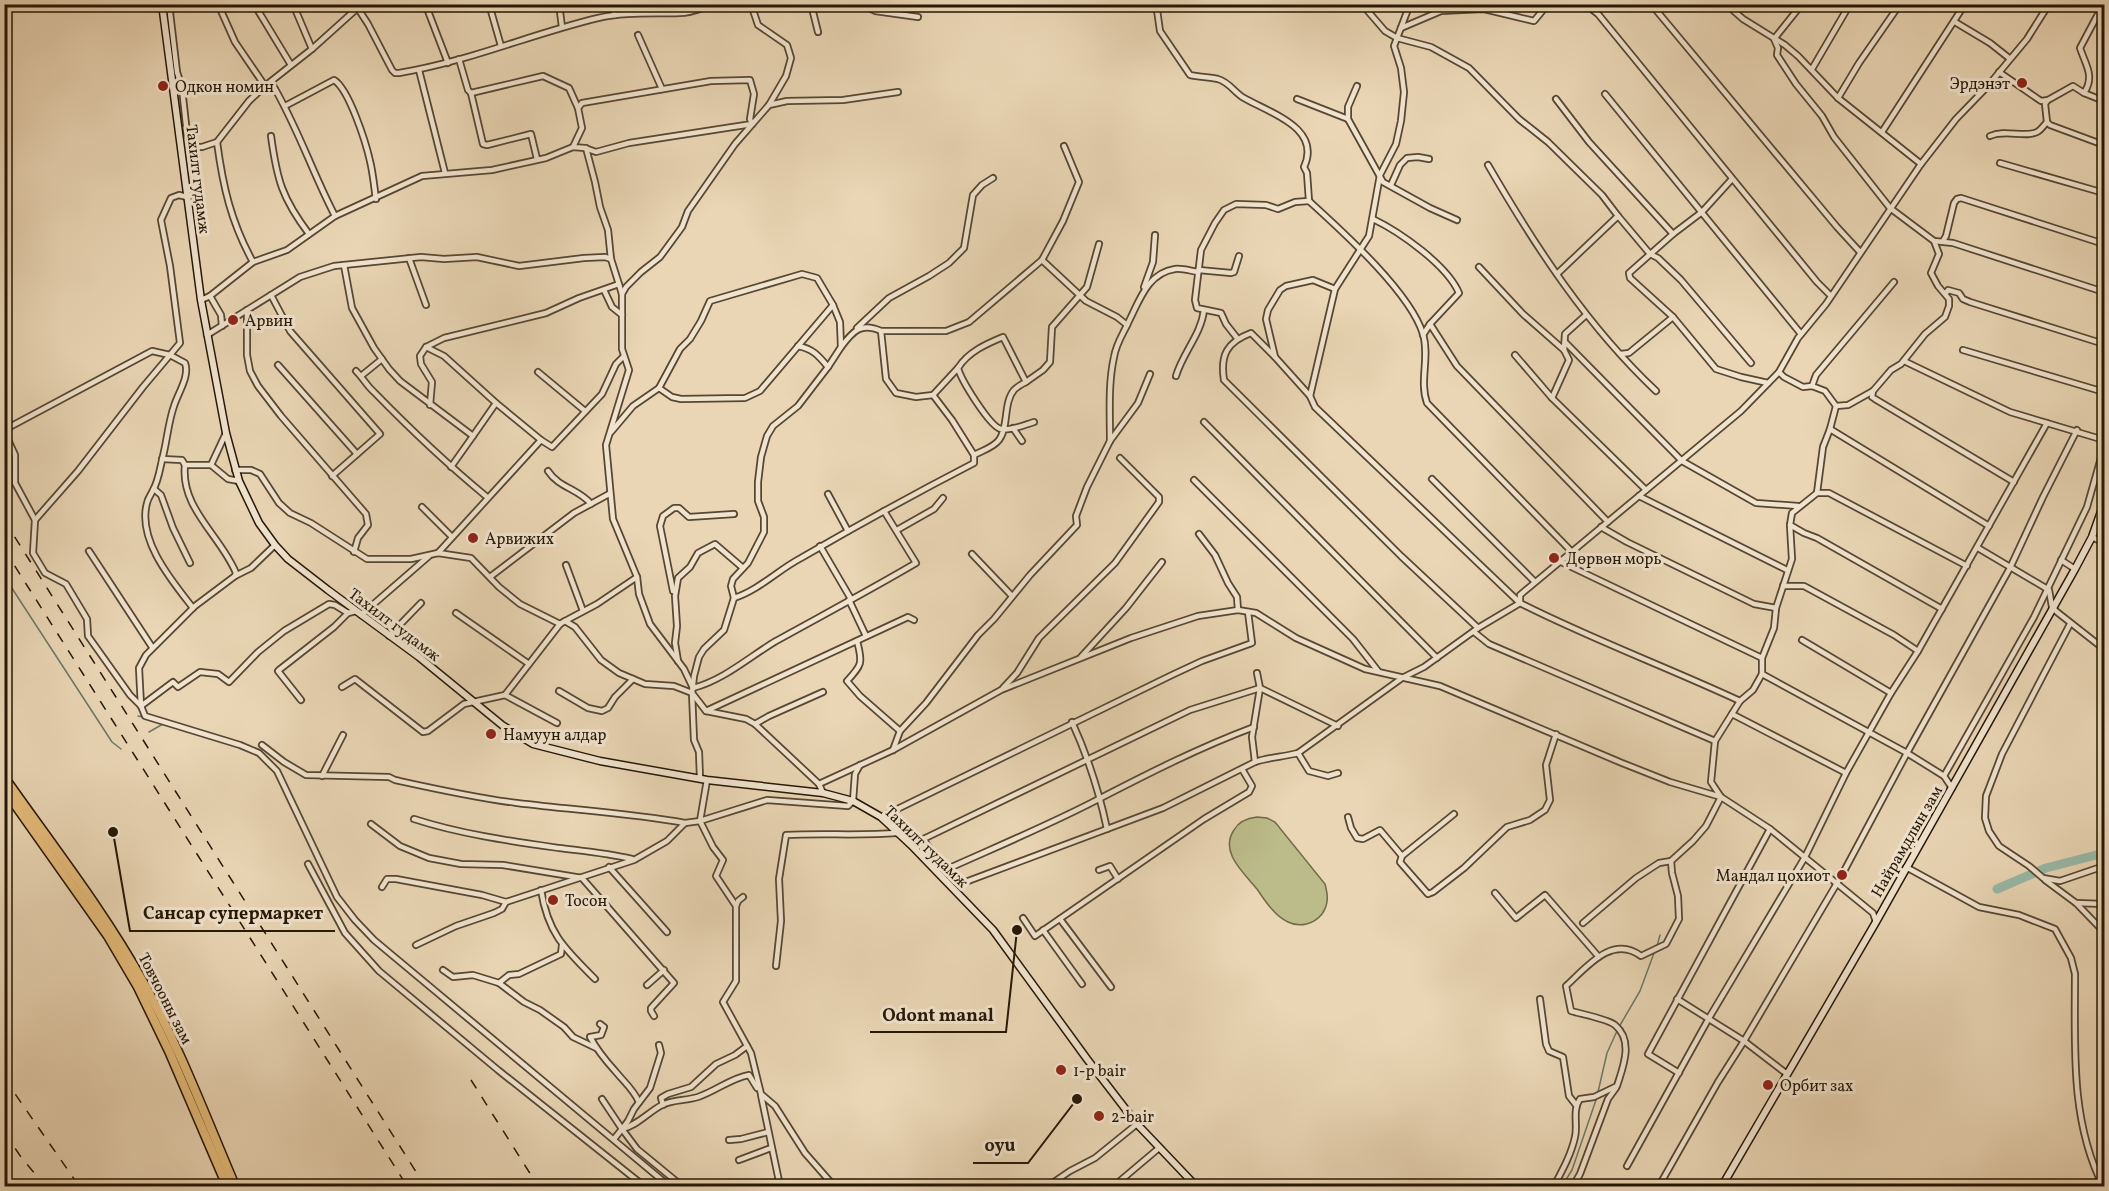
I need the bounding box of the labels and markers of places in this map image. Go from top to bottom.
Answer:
place label: Эрдэнэт [1950,74,2010,96]
marker: Эрдэнэт [2015,76,2029,90]
place label: Одкон номин [175,77,274,99]
marker: Одкон номин [156,79,170,93]
place label: Арвин [245,311,293,333]
marker: Арвин [226,313,240,327]
place label: Арвижих [485,529,554,551]
marker: Арвижих [466,531,480,545]
place label: Дөрвөн морь [1566,549,1662,571]
marker: Дөрвөн морь [1547,551,1561,565]
place label: Намуун алдар [503,725,606,747]
marker: Намуун алдар [484,727,498,741]
place label: Мандал цохиот [1716,866,1830,888]
marker: Мандал цохиот [1835,868,1849,882]
place label: Тосон [565,891,607,913]
marker: Тосон [546,893,560,907]
callout: Сансар супермаркет [130,895,335,931]
callout: Odont manal [870,996,1006,1032]
place label: 1-p bair [1073,1061,1126,1083]
marker: 1-p bair [1054,1063,1068,1077]
place label: Орбит зах [1780,1076,1853,1098]
marker: Орбит зах [1761,1078,1775,1092]
place label: 2-bair [1111,1107,1154,1129]
marker: 2-bair [1092,1109,1106,1123]
callout: oyu [973,1127,1028,1163]

